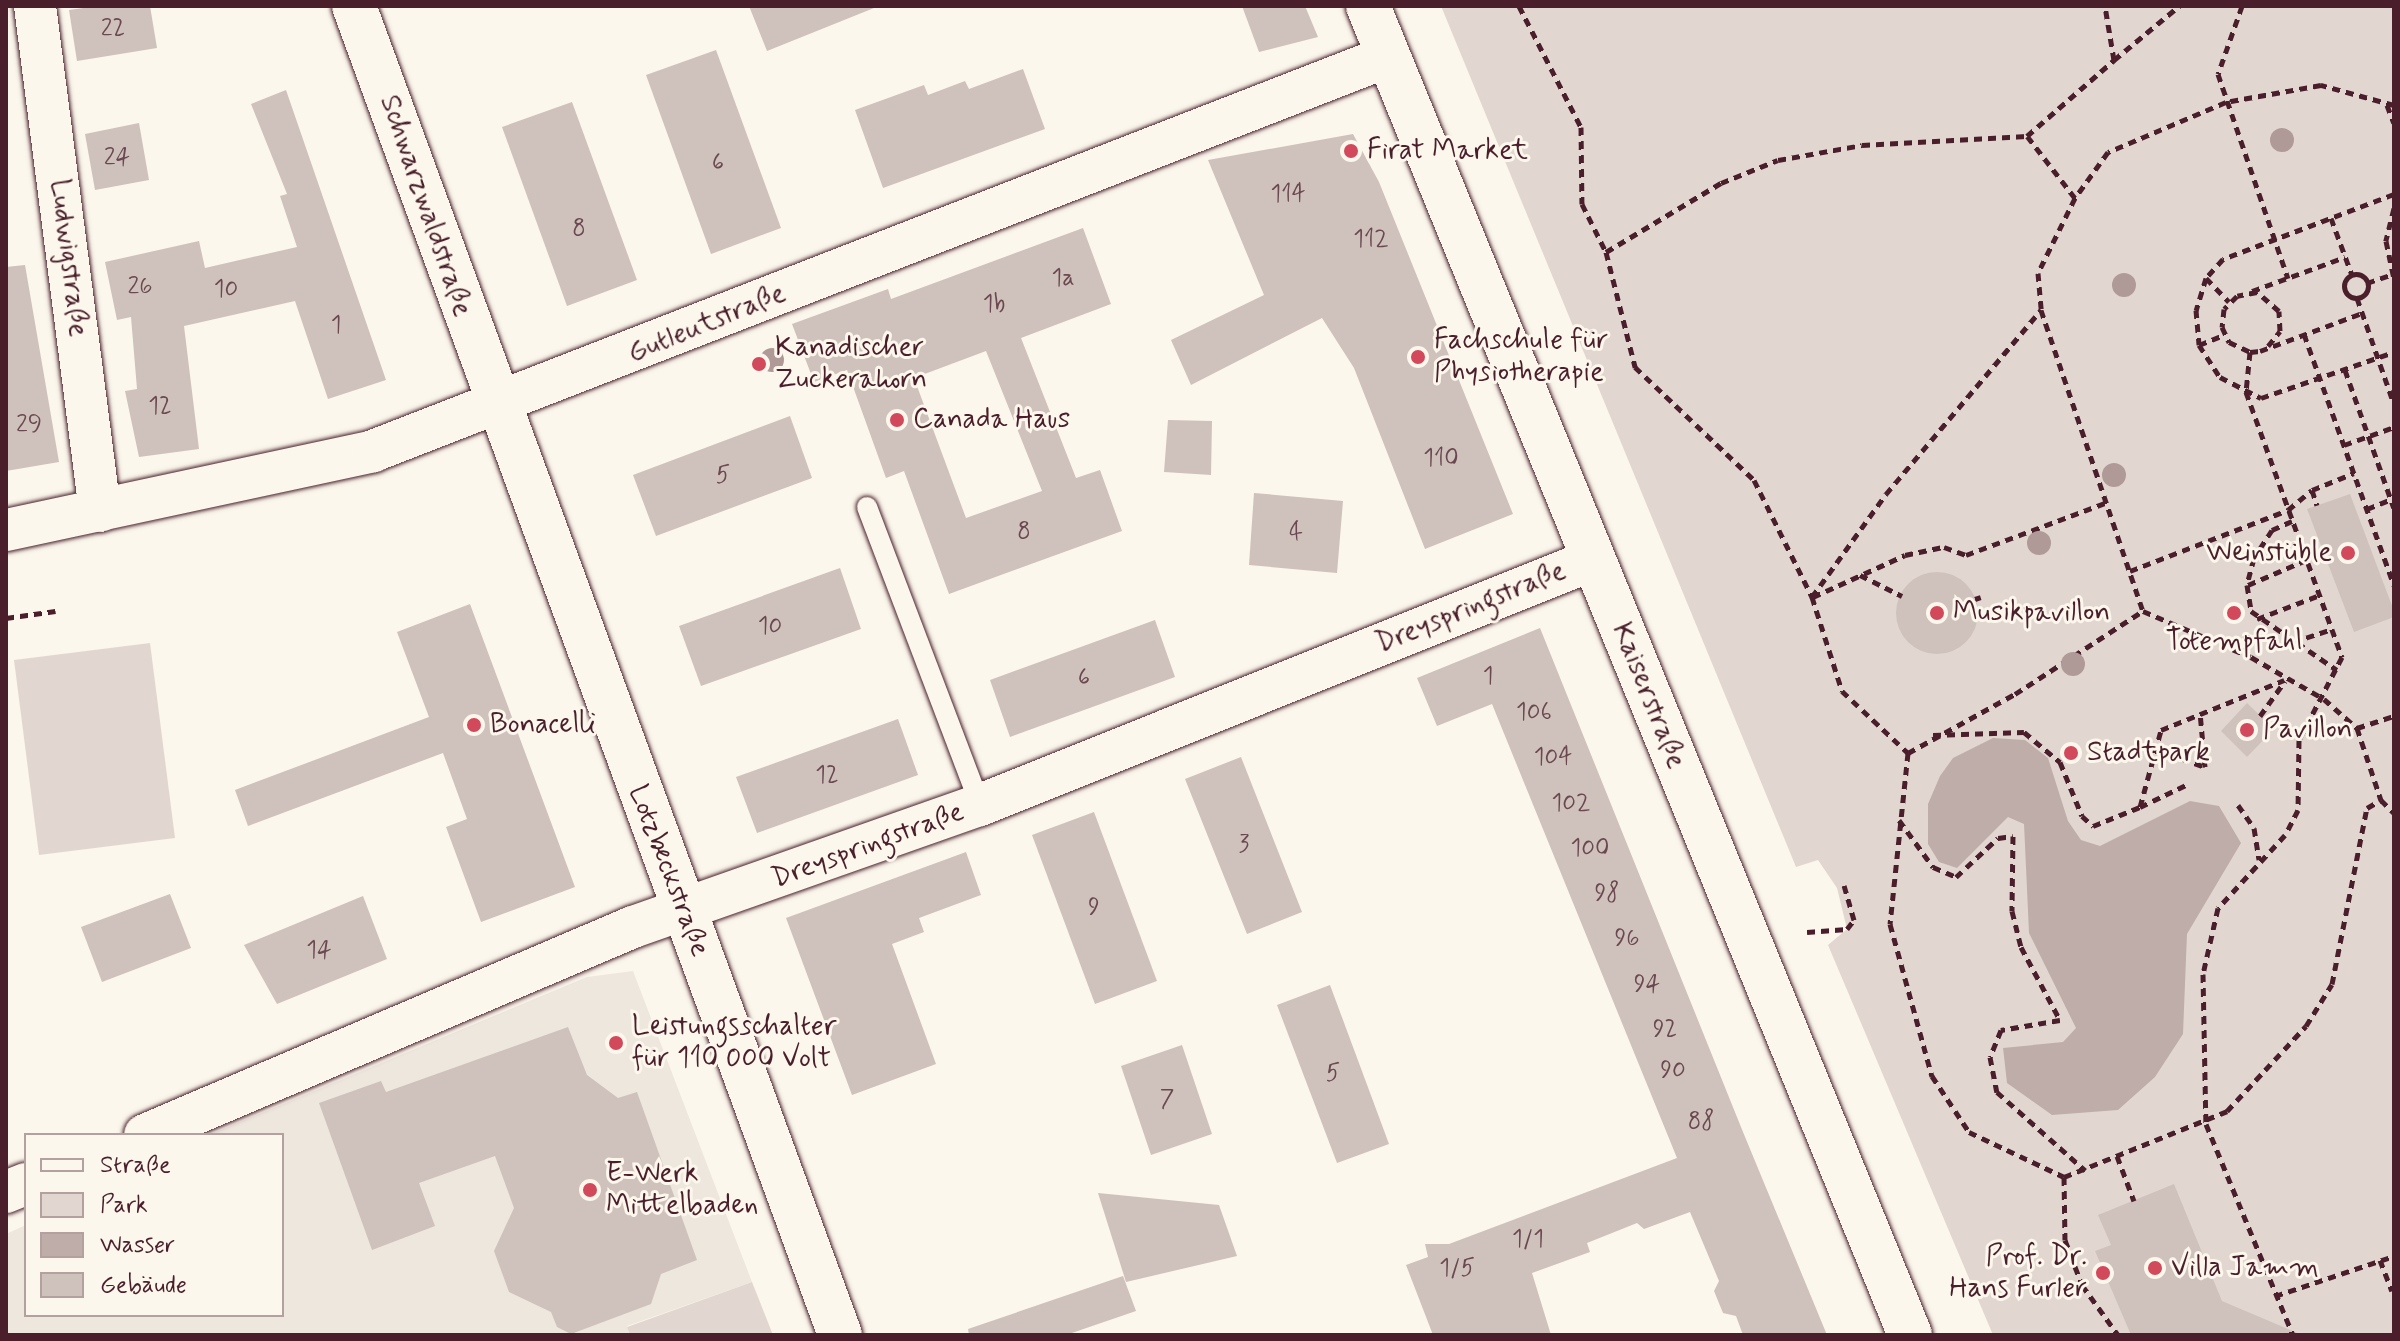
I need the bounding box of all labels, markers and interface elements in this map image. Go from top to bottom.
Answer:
house number: 22 [101,15,125,43]
street label: Schwarzwaldstraße [371,91,479,321]
place label: Firat Market [1367,134,1526,168]
marker: Firat Market [1342,142,1360,160]
house number: 24 [104,144,130,172]
house number: 6 [712,149,724,177]
street label: Ludwigstraße [42,177,94,339]
house number: 114 [1270,181,1306,209]
house number: 8 [572,215,586,243]
house number: 112 [1353,226,1389,254]
house number: 1a [1051,265,1075,293]
house number: 26 [127,273,153,301]
house number: 10 [214,276,238,304]
street label: Gutleutstraße [623,277,791,371]
house number: 1b [983,291,1005,319]
house number: 1 [331,312,341,340]
place label: Fachschule für Physiotherapie [1434,324,1608,390]
place label: Kanadischer Zuckerahorn [775,331,927,397]
marker: Fachschule für Physiotherapie [1409,348,1427,366]
marker: Kanadischer Zuckerahorn [750,355,768,373]
house number: 12 [148,393,172,421]
place label: Canada Haus [913,403,1070,437]
house number: 29 [16,411,42,439]
marker: Canada Haus [888,411,906,429]
house number: 110 [1423,445,1459,473]
house number: 5 [716,462,730,490]
house number: 8 [1017,518,1031,546]
house number: 4 [1289,519,1303,547]
place label: Weinstüble [2206,536,2332,570]
marker: Weinstüble [2339,544,2357,562]
street label: Dreyspringstraße [1371,555,1571,661]
place label: Musikpavillon [1953,596,2110,630]
marker: Musikpavillon [1928,604,1946,622]
marker: Totempfahl [2225,604,2243,622]
house number: 10 [758,613,782,641]
street label: Kaiserstraße [1604,618,1692,774]
place label: Totempfahl [2166,625,2302,659]
house number: 1 [1483,663,1493,691]
house number: 6 [1078,664,1090,692]
house number: 106 [1516,699,1552,727]
place label: Bonacelli [490,708,596,742]
place label: Pavillon [2263,713,2352,747]
marker: Bonacelli [465,716,483,734]
marker: Pavillon [2238,721,2256,739]
place label: Stadtpark [2087,736,2210,770]
house number: 104 [1534,744,1572,772]
marker: Stadtpark [2062,744,2080,762]
house number: 12 [815,762,839,790]
street label: Lotzbeckstraße [620,781,716,961]
house number: 102 [1552,790,1590,818]
street label: Dreyspringstraße [767,796,969,896]
house number: 3 [1239,831,1249,859]
house number: 100 [1571,835,1609,863]
house number: 98 [1595,880,1619,908]
house number: 9 [1088,894,1100,922]
house number: 96 [1614,925,1640,953]
house number: 14 [306,937,332,965]
house number: 94 [1634,971,1660,999]
place label: Leistungsschalter für 110 000 Volt [632,1010,837,1076]
house number: 92 [1653,1016,1677,1044]
marker: Leistungsschalter für 110 000 Volt [607,1034,625,1052]
house number: 90 [1660,1057,1686,1085]
house number: 5 [1326,1060,1340,1088]
house number: 7 [1160,1086,1174,1114]
house number: 88 [1688,1108,1714,1136]
legend [24,1133,284,1317]
text: Straße [100,1150,171,1181]
place label: E-Werk Mittelbaden [606,1157,758,1223]
marker: E-Werk Mittelbaden [581,1181,599,1199]
text: Park [100,1190,148,1221]
house number: 1/1 [1512,1226,1544,1254]
text: Wasser [100,1230,175,1261]
place label: Prof. Dr. Hans Furler [1949,1240,2087,1306]
place label: Villa Jamm [2171,1251,2316,1285]
house number: 1/5 [1439,1255,1475,1283]
marker: Villa Jamm [2146,1259,2164,1277]
marker: Prof. Dr. Hans Furler [2094,1264,2112,1282]
text: Gebäude [100,1270,187,1301]

